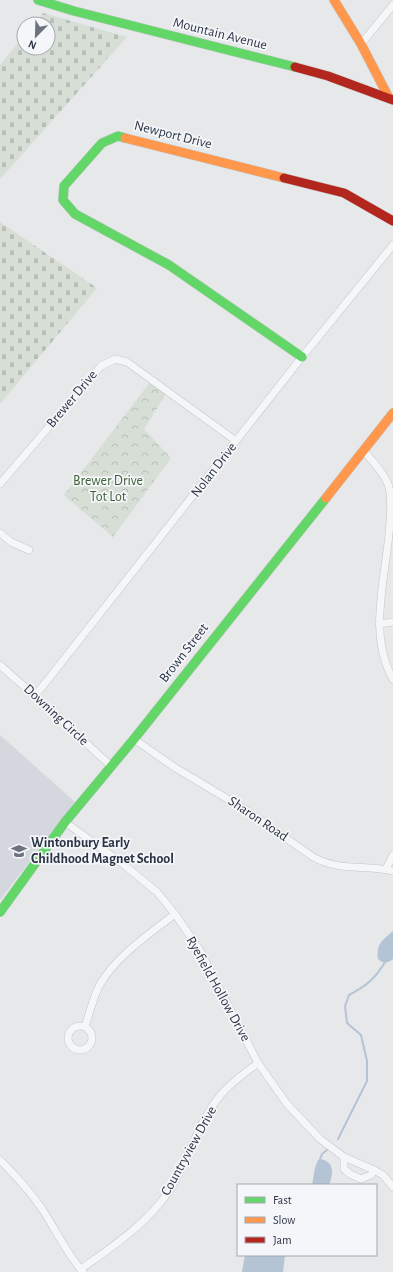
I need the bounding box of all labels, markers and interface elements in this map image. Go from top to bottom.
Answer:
north arrow [16,16,56,56]
street label: Mountain Avenue [171,16,269,52]
text: N [27,38,38,51]
street label: Newport Drive [133,119,213,151]
street label: Brewer Drive [44,368,100,430]
street label: Nolan Drive [189,440,239,500]
park label: Brewer Drive Tot Lot [73,474,143,504]
street label: Brown Street [157,621,212,685]
street label: Downing Circle [21,682,91,748]
street label: Sharon Road [226,794,290,844]
place label: Wintonbury Early Childhood Magnet School [31,836,174,866]
school or university icon: Wintonbury Early Childhood Magnet School [10,842,28,860]
street label: Ryefield Hollow Drive [183,934,253,1044]
street label: Countryview Drive [159,1104,219,1198]
legend [237,1184,377,1256]
text: Fast [273,1194,292,1206]
text: Slow [273,1214,295,1226]
text: Jam [273,1234,292,1246]

